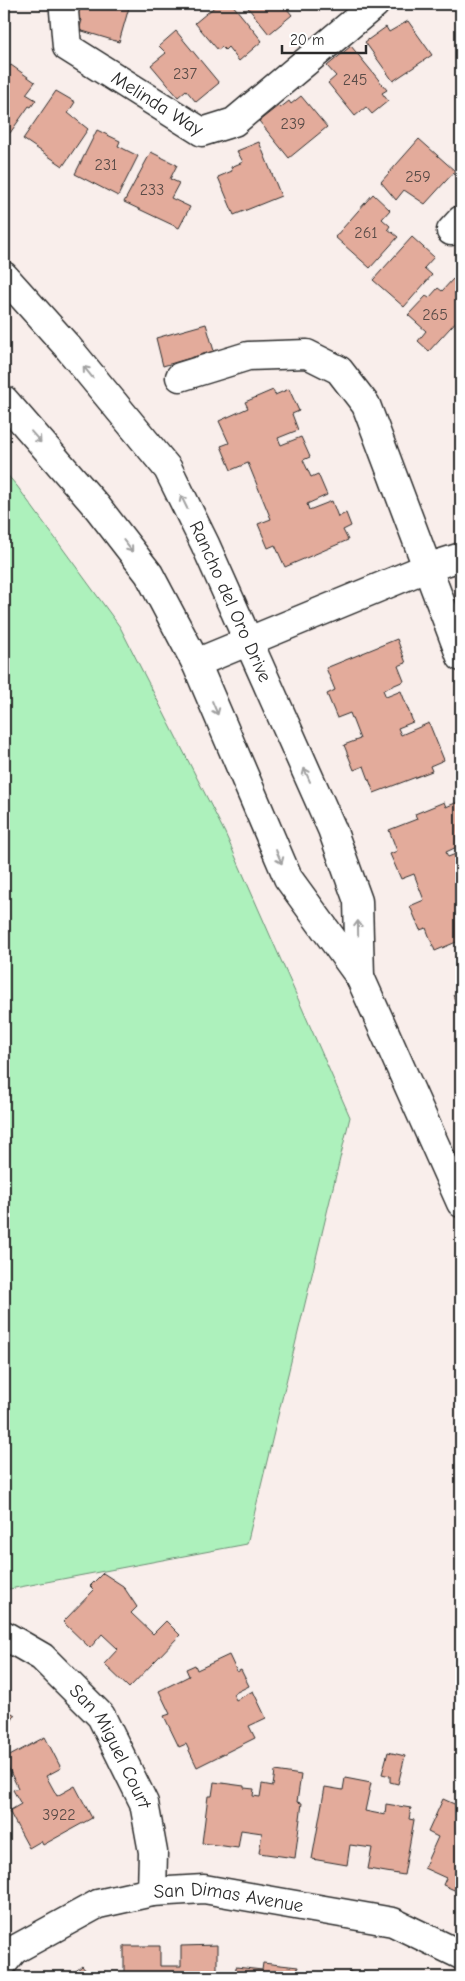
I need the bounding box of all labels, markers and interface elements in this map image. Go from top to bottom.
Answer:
scale bar [282,22,366,54]
text: 20 m [290,31,324,49]
house number: 237 [173,65,197,83]
street label: Melinda Way [107,67,208,141]
house number: 245 [343,71,367,89]
house number: 239 [281,115,305,133]
house number: 231 [95,156,117,174]
house number: 259 [405,168,431,186]
house number: 233 [140,181,164,199]
house number: 261 [354,224,378,242]
house number: 265 [422,306,448,324]
one-way arrow [83,366,94,379]
one-way arrow [30,430,42,443]
one-way arrow [179,495,188,510]
street label: Rancho del Oro Drive [185,518,276,686]
one-way arrow [122,539,133,552]
one-way arrow [210,700,220,715]
one-way arrow [302,768,312,783]
one-way arrow [274,849,284,864]
one-way arrow [354,920,363,936]
street label: San Miguel Court [65,1680,156,1810]
house number: 3922 [42,1806,76,1824]
street label: San Dimas Avenue [153,1878,305,1917]

